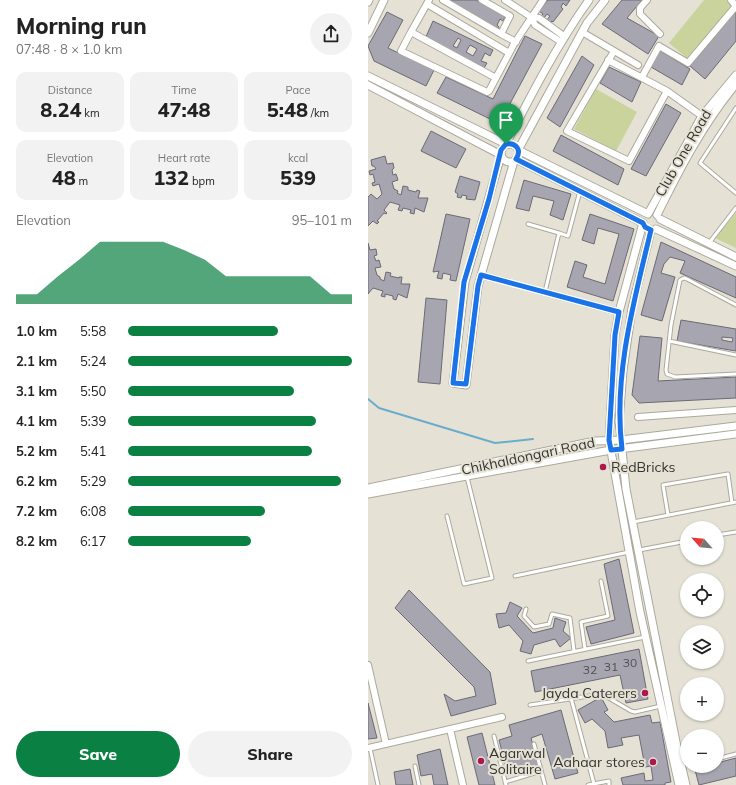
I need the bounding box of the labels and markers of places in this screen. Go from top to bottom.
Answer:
pin [489,103,523,144]
place label: RedBricks [611,458,675,476]
marker: RedBricks [598,462,608,472]
place label: Jayda Caterers [542,684,637,702]
marker: Jayda Caterers [640,688,650,698]
place label: Agarwal Solitaire [489,744,545,778]
place label: Aahaar stores [553,753,645,771]
marker: Agarwal Solitaire [476,756,486,766]
marker: Aahaar stores [648,757,658,767]

